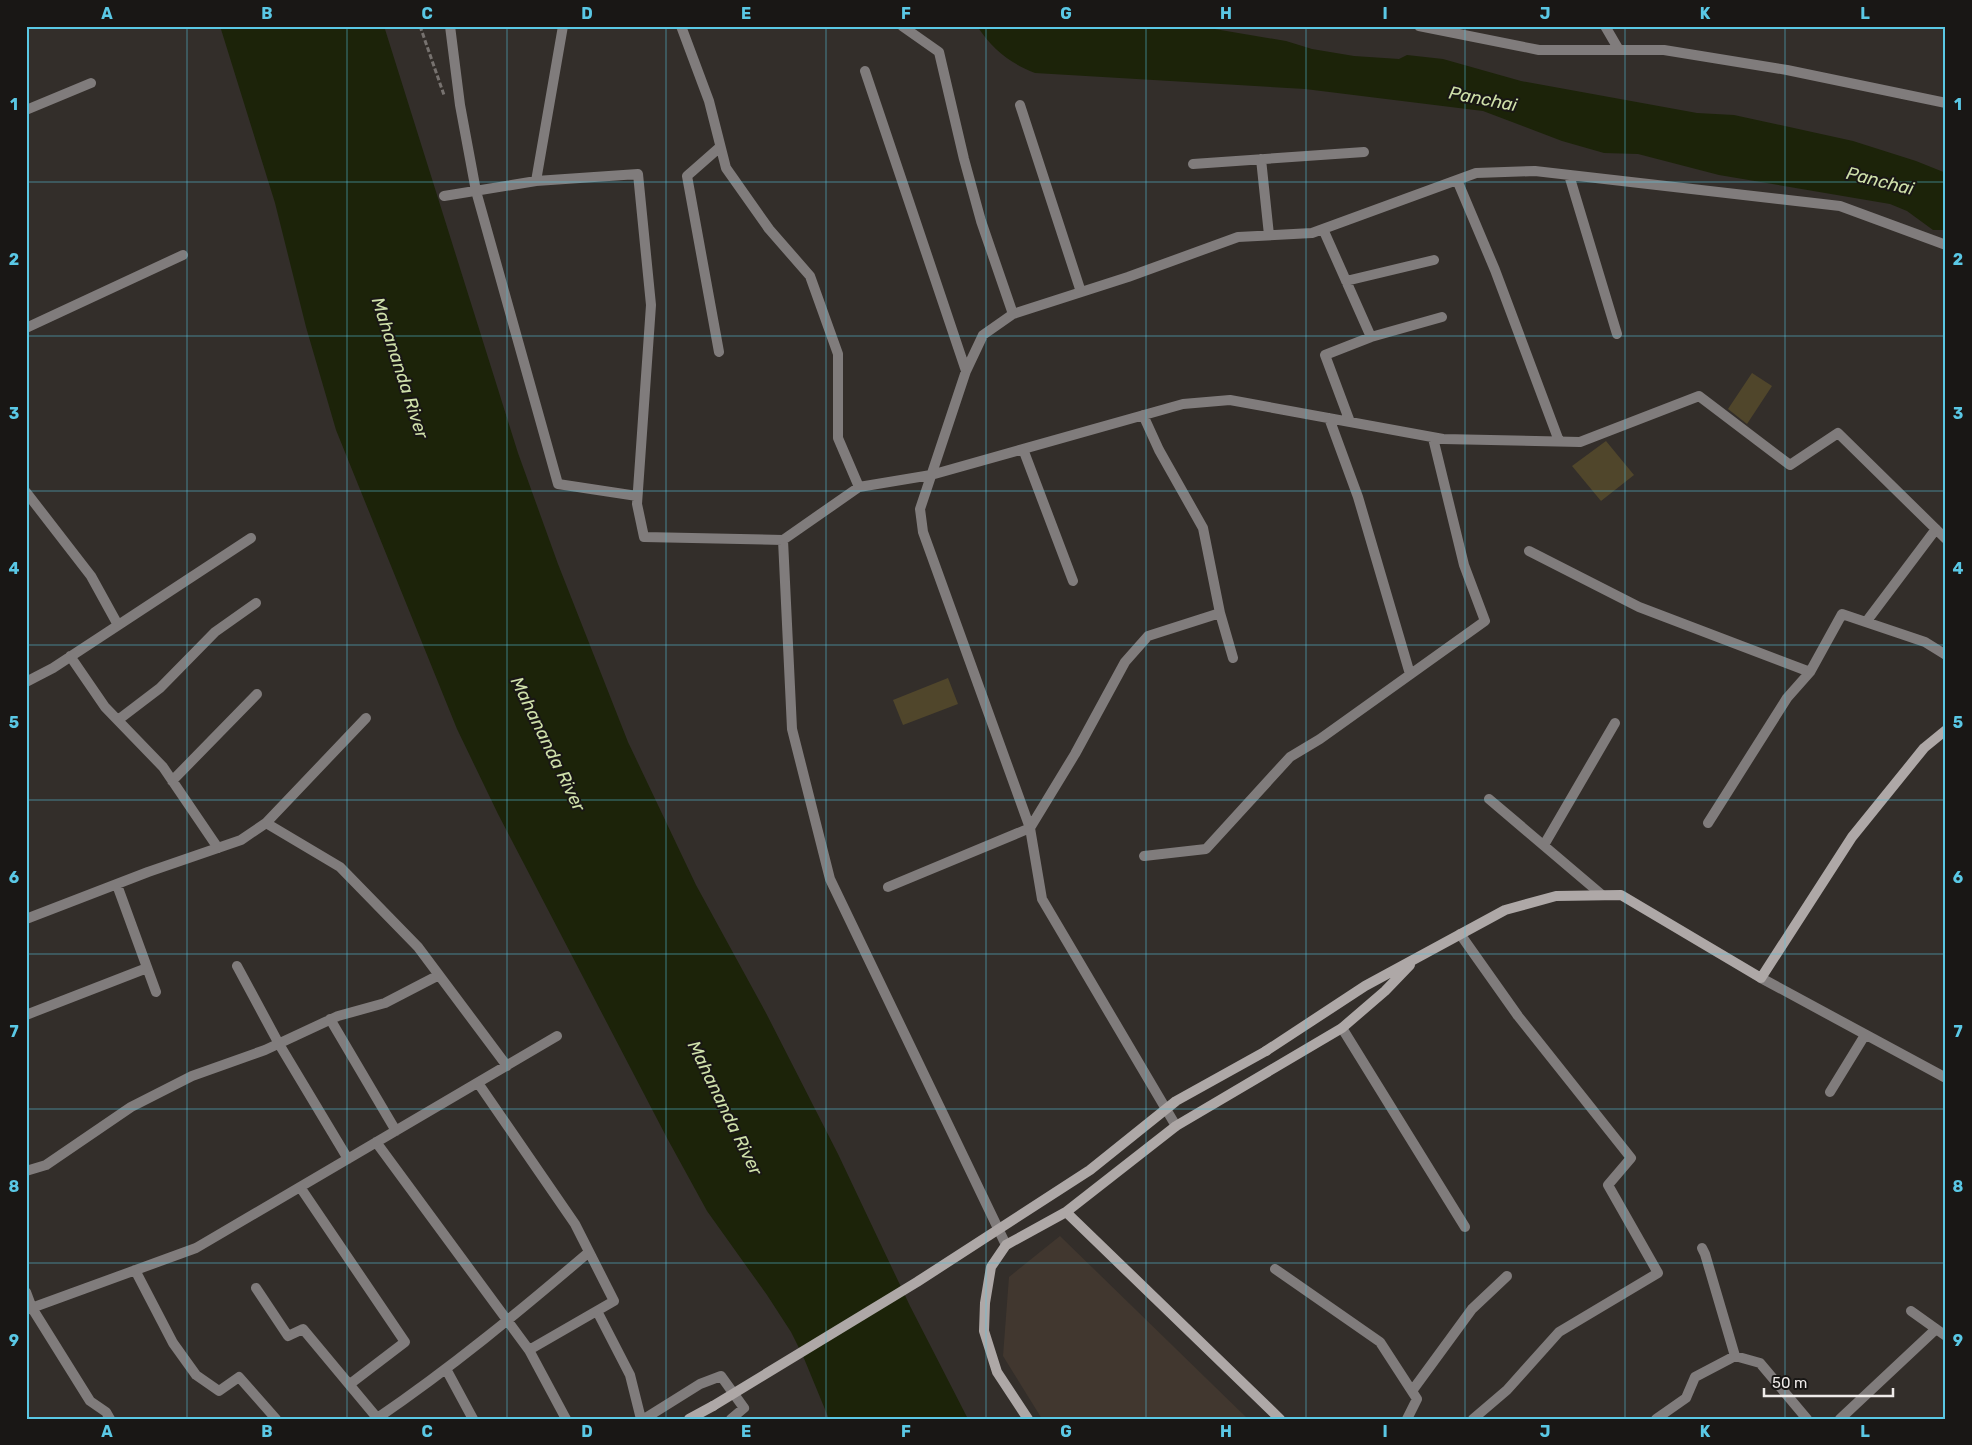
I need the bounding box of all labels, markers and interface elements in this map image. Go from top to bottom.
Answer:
text: A [101,4,113,23]
text: B [261,4,273,23]
text: C [421,4,433,23]
text: D [581,4,593,23]
text: E [741,4,751,23]
text: F [901,4,911,23]
text: G [1060,4,1072,23]
text: H [1220,4,1232,23]
text: I [1382,4,1388,23]
text: J [1540,4,1550,23]
text: K [1700,4,1711,23]
text: L [1860,4,1870,23]
water label: Panchai [1447,82,1519,116]
text: 1 [10,95,18,114]
text: 1 [1954,95,1962,114]
water label: Panchai [1844,162,1917,200]
text: 2 [9,250,19,269]
text: 2 [1953,250,1963,269]
water label: Mahananda River [367,295,434,442]
text: 3 [9,404,19,423]
text: 3 [1953,404,1963,423]
text: 4 [9,559,20,578]
text: 4 [1953,559,1964,578]
water label: Mahananda River [506,673,591,816]
text: 5 [9,713,19,732]
text: 5 [1953,713,1963,732]
text: 6 [9,868,19,887]
text: 6 [1953,868,1963,887]
text: 7 [9,1022,19,1041]
text: 7 [1953,1022,1963,1041]
water label: Mahananda River [683,1037,768,1180]
text: 8 [9,1177,20,1196]
text: 8 [1953,1177,1964,1196]
text: 9 [9,1331,19,1350]
text: 9 [1953,1331,1963,1350]
scale bar [1764,1365,1893,1397]
text: 50 m [1772,1374,1807,1392]
text: A [101,1422,113,1441]
text: B [261,1422,273,1441]
text: C [421,1422,433,1441]
text: D [581,1422,593,1441]
text: E [741,1422,751,1441]
text: F [901,1422,911,1441]
text: G [1060,1422,1072,1441]
text: H [1220,1422,1232,1441]
text: I [1382,1422,1388,1441]
text: J [1540,1422,1550,1441]
text: K [1700,1422,1711,1441]
text: L [1860,1422,1870,1441]

